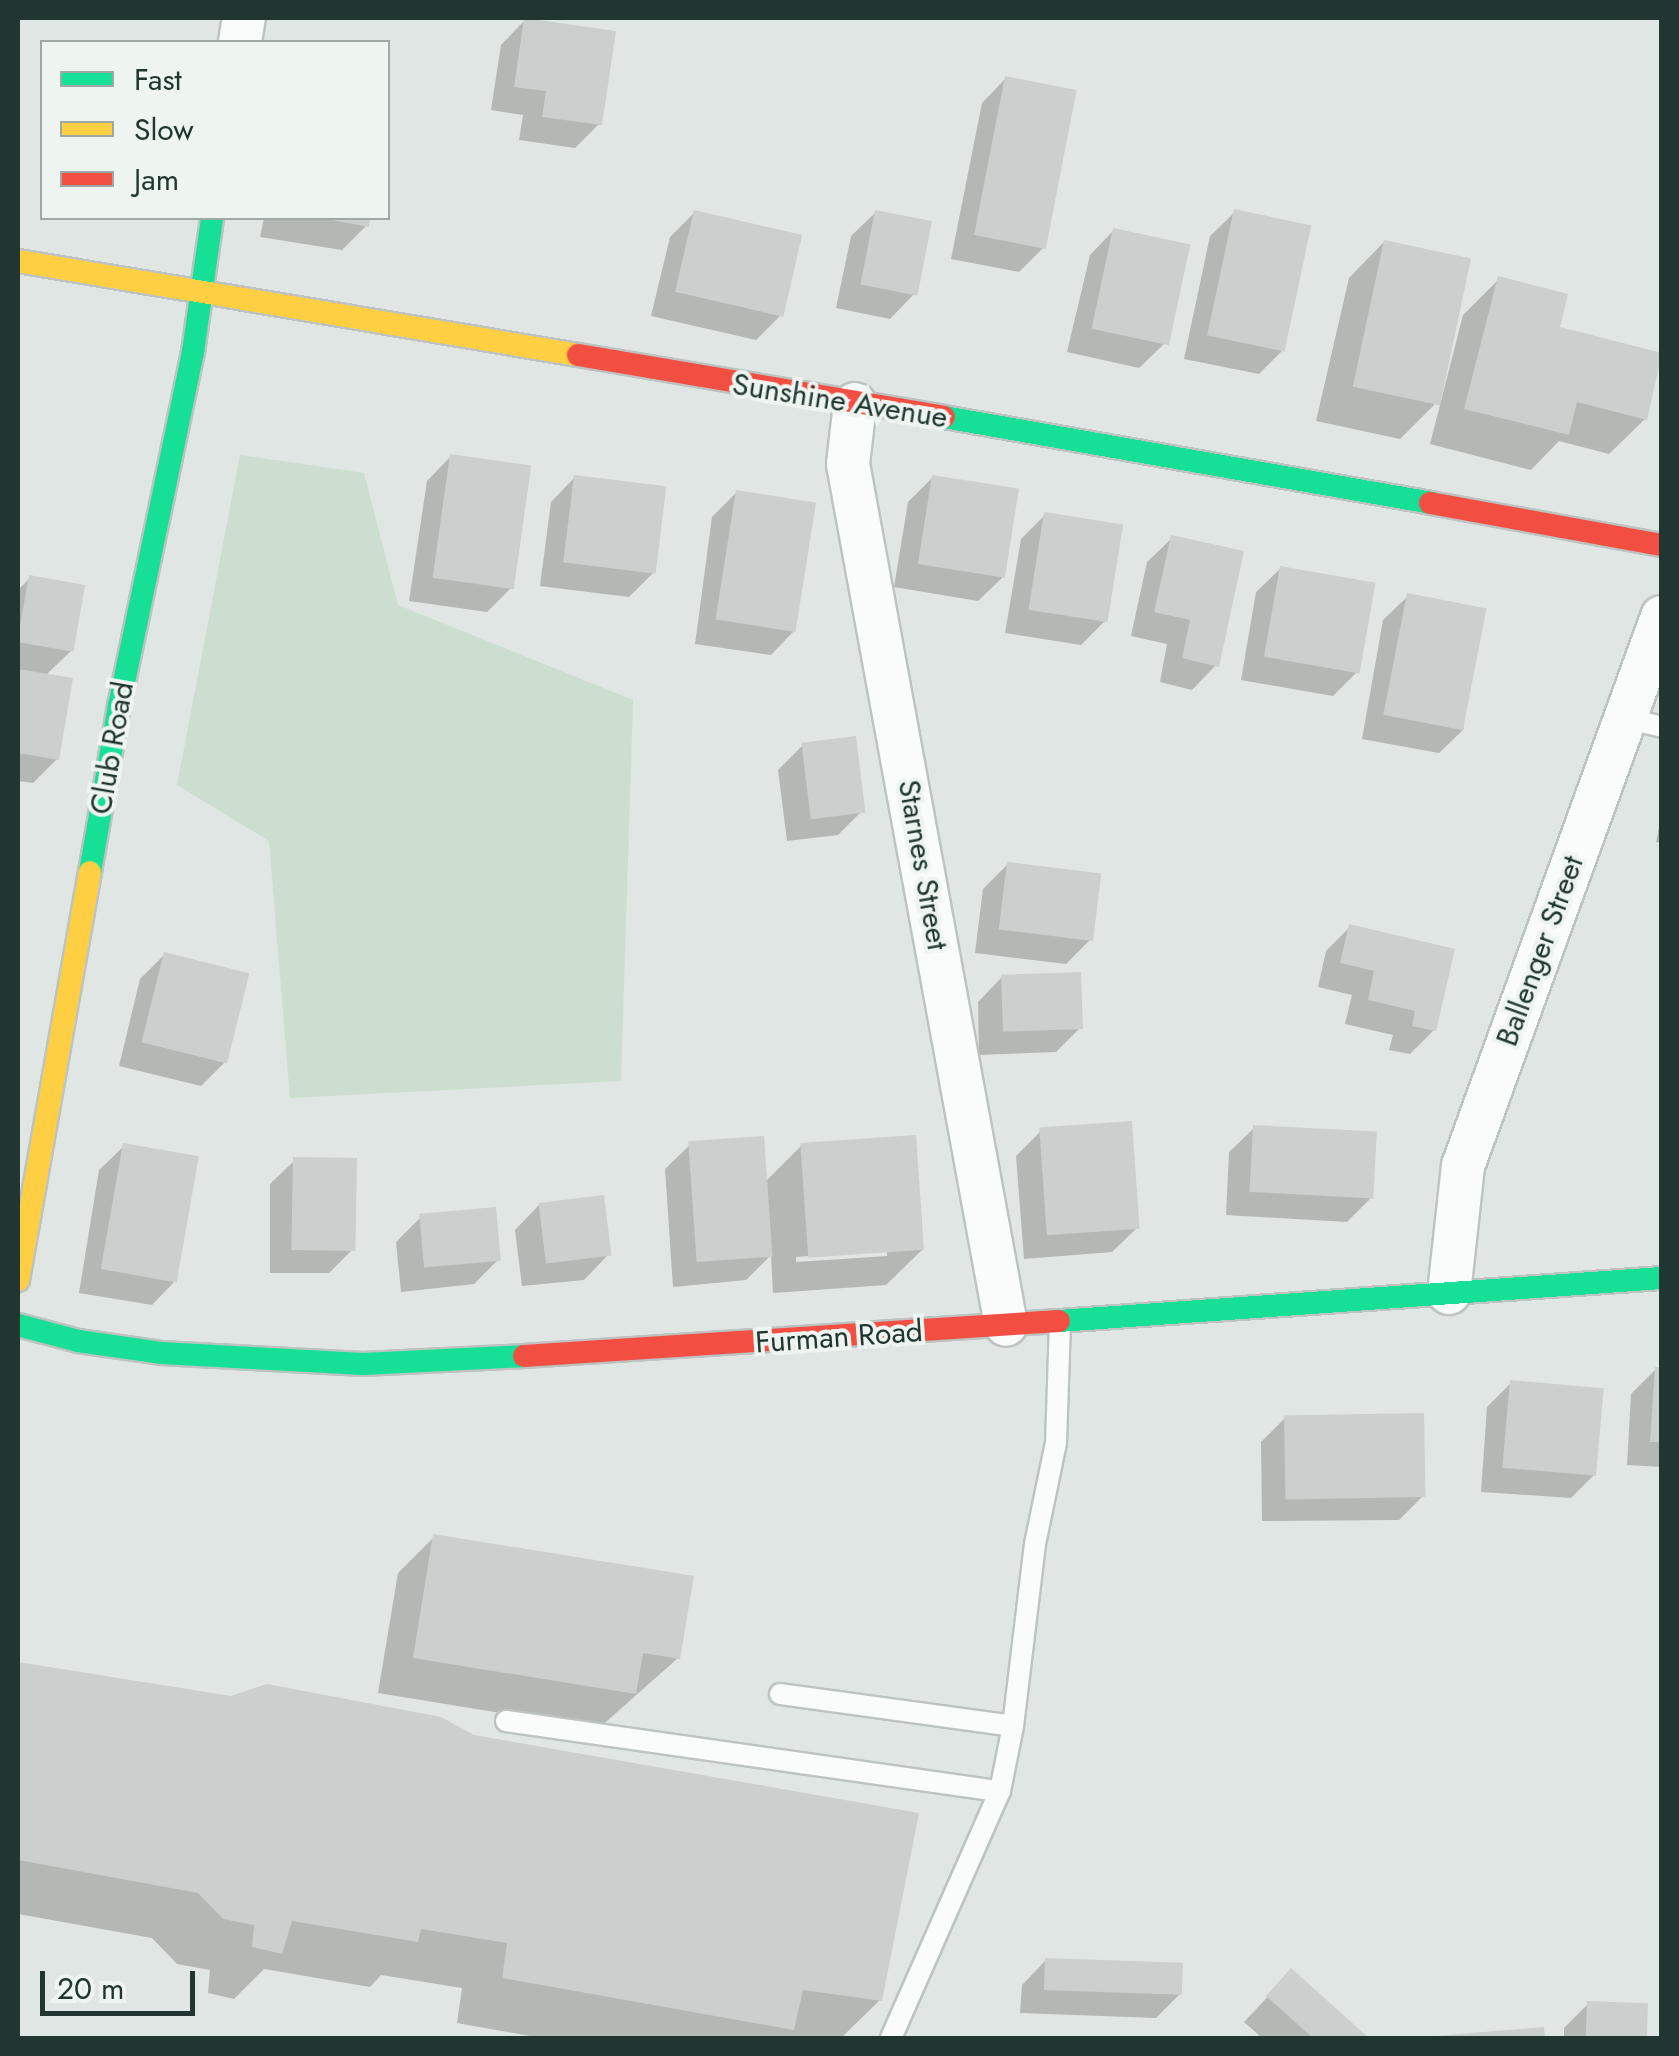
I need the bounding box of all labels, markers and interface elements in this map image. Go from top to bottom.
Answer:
legend [40,40,390,220]
text: Fast [134,58,182,101]
text: Slow [134,108,194,151]
text: Jam [134,158,179,201]
street label: Sunshine Avenue [730,366,950,436]
street label: Club Road [83,679,141,817]
street label: Starnes Street [890,777,956,953]
street label: Ballenger Street [1489,851,1591,1051]
street label: Furman Road [754,1313,924,1361]
scale bar [45,1951,200,2013]
text: 20 m [57,1967,124,2010]

